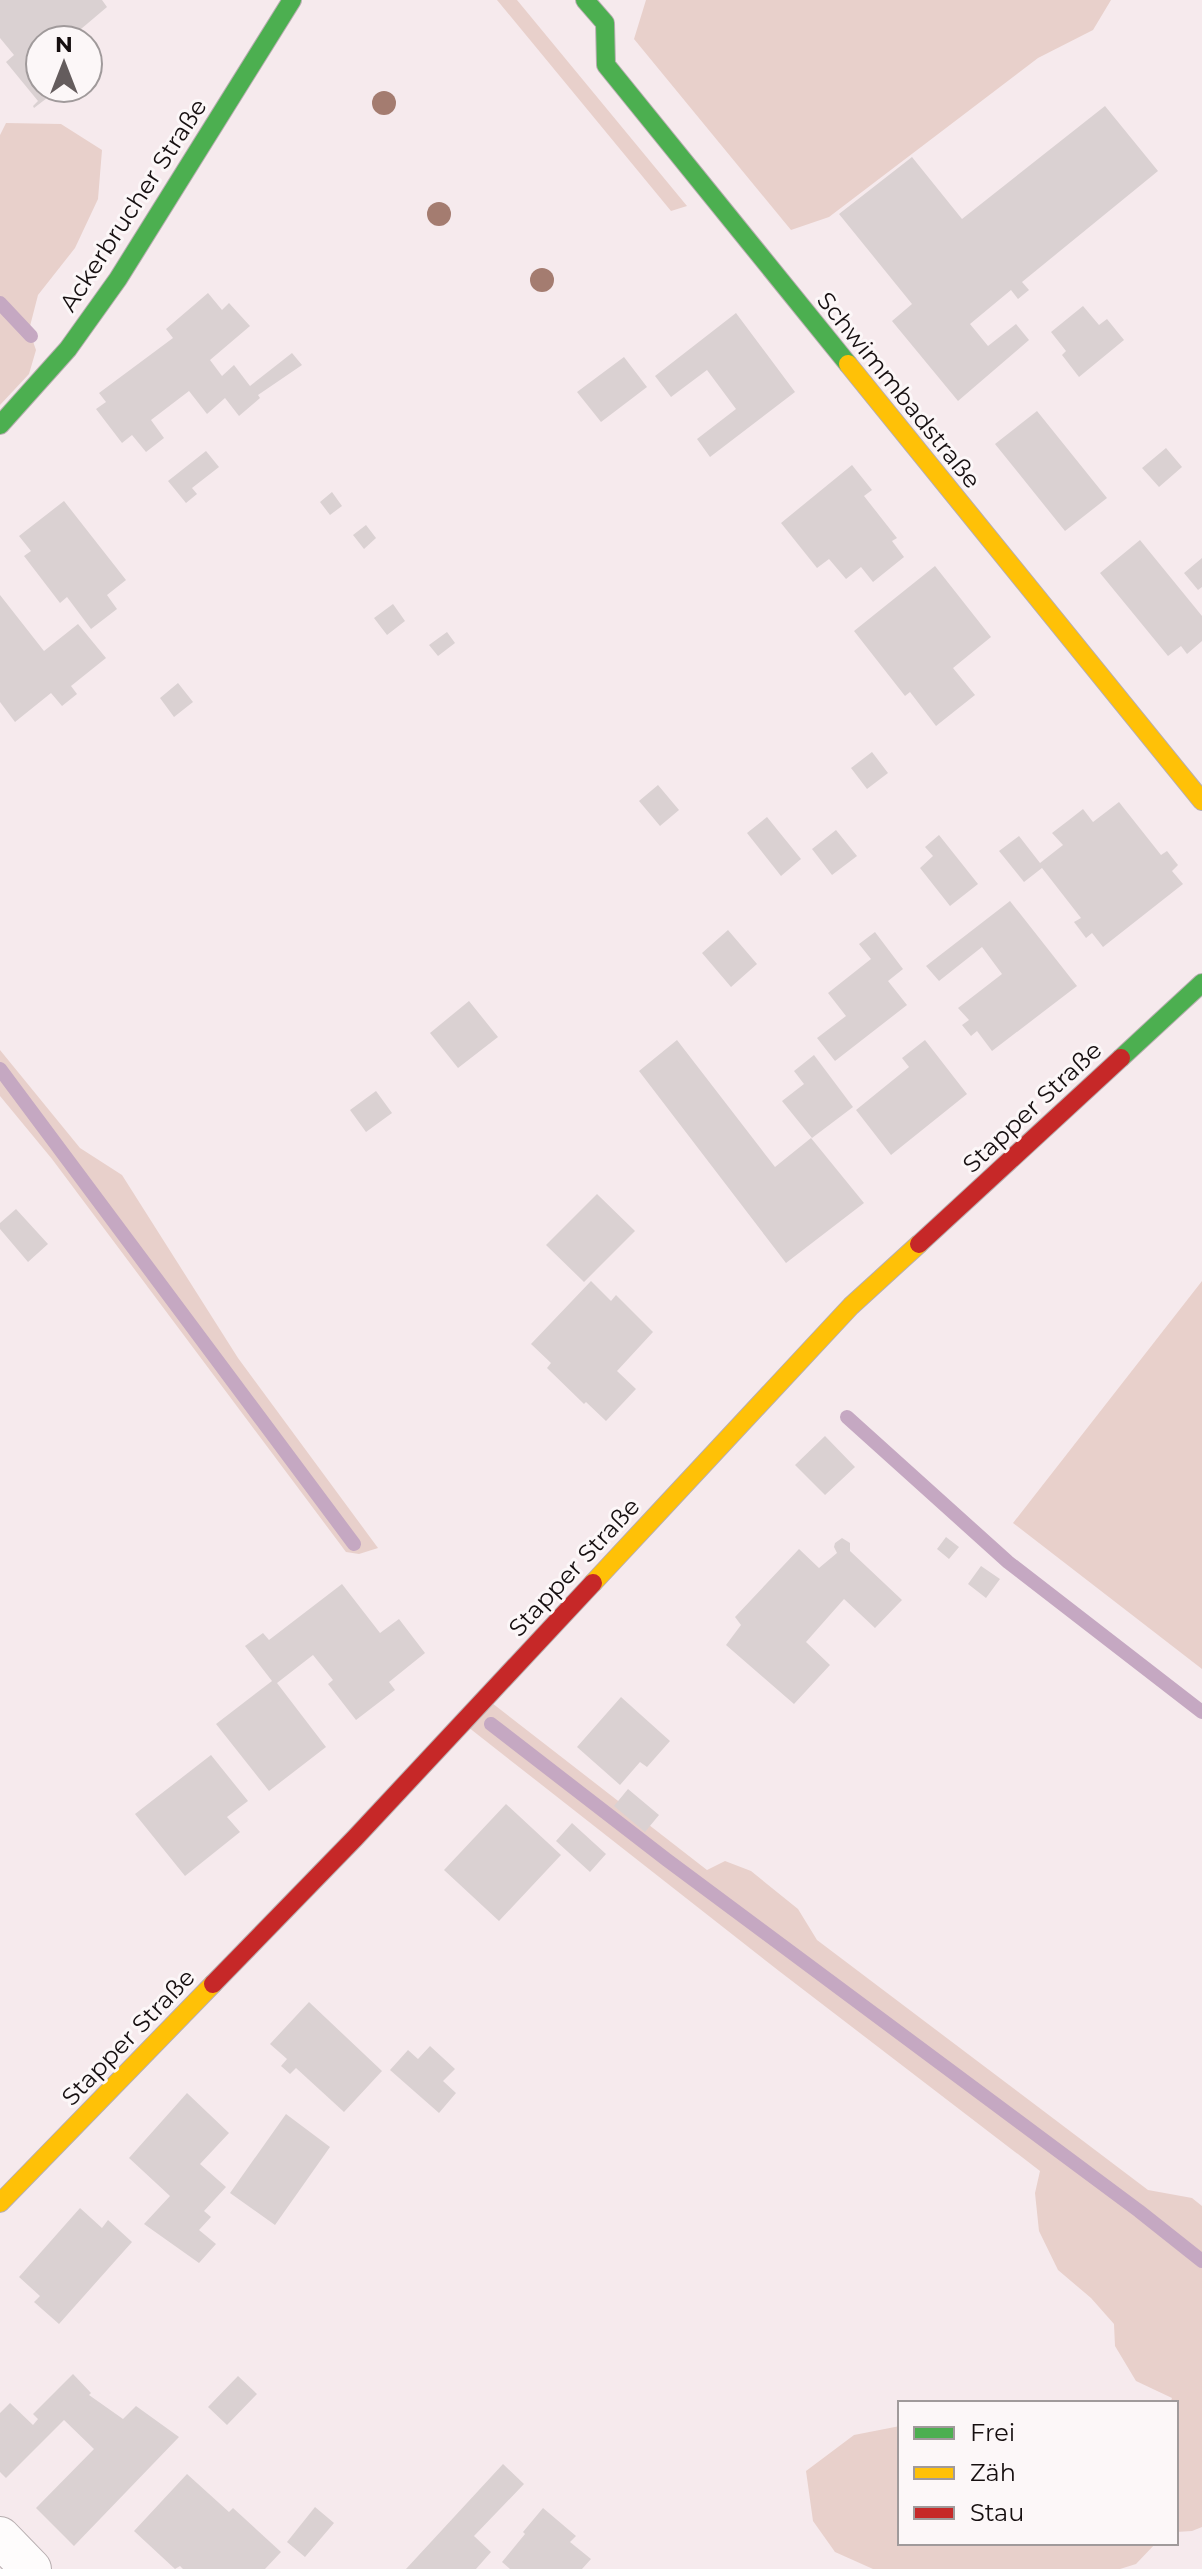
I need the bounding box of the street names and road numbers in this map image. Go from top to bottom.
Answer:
street label: Ackerbrucher Straße [53,93,213,317]
street label: Schwimmbadstraße [811,286,987,494]
street label: Stapper Straße [957,1035,1107,1179]
street label: Stapper Straße [502,1492,646,1642]
street label: Stapper Straße [55,1963,201,2111]

